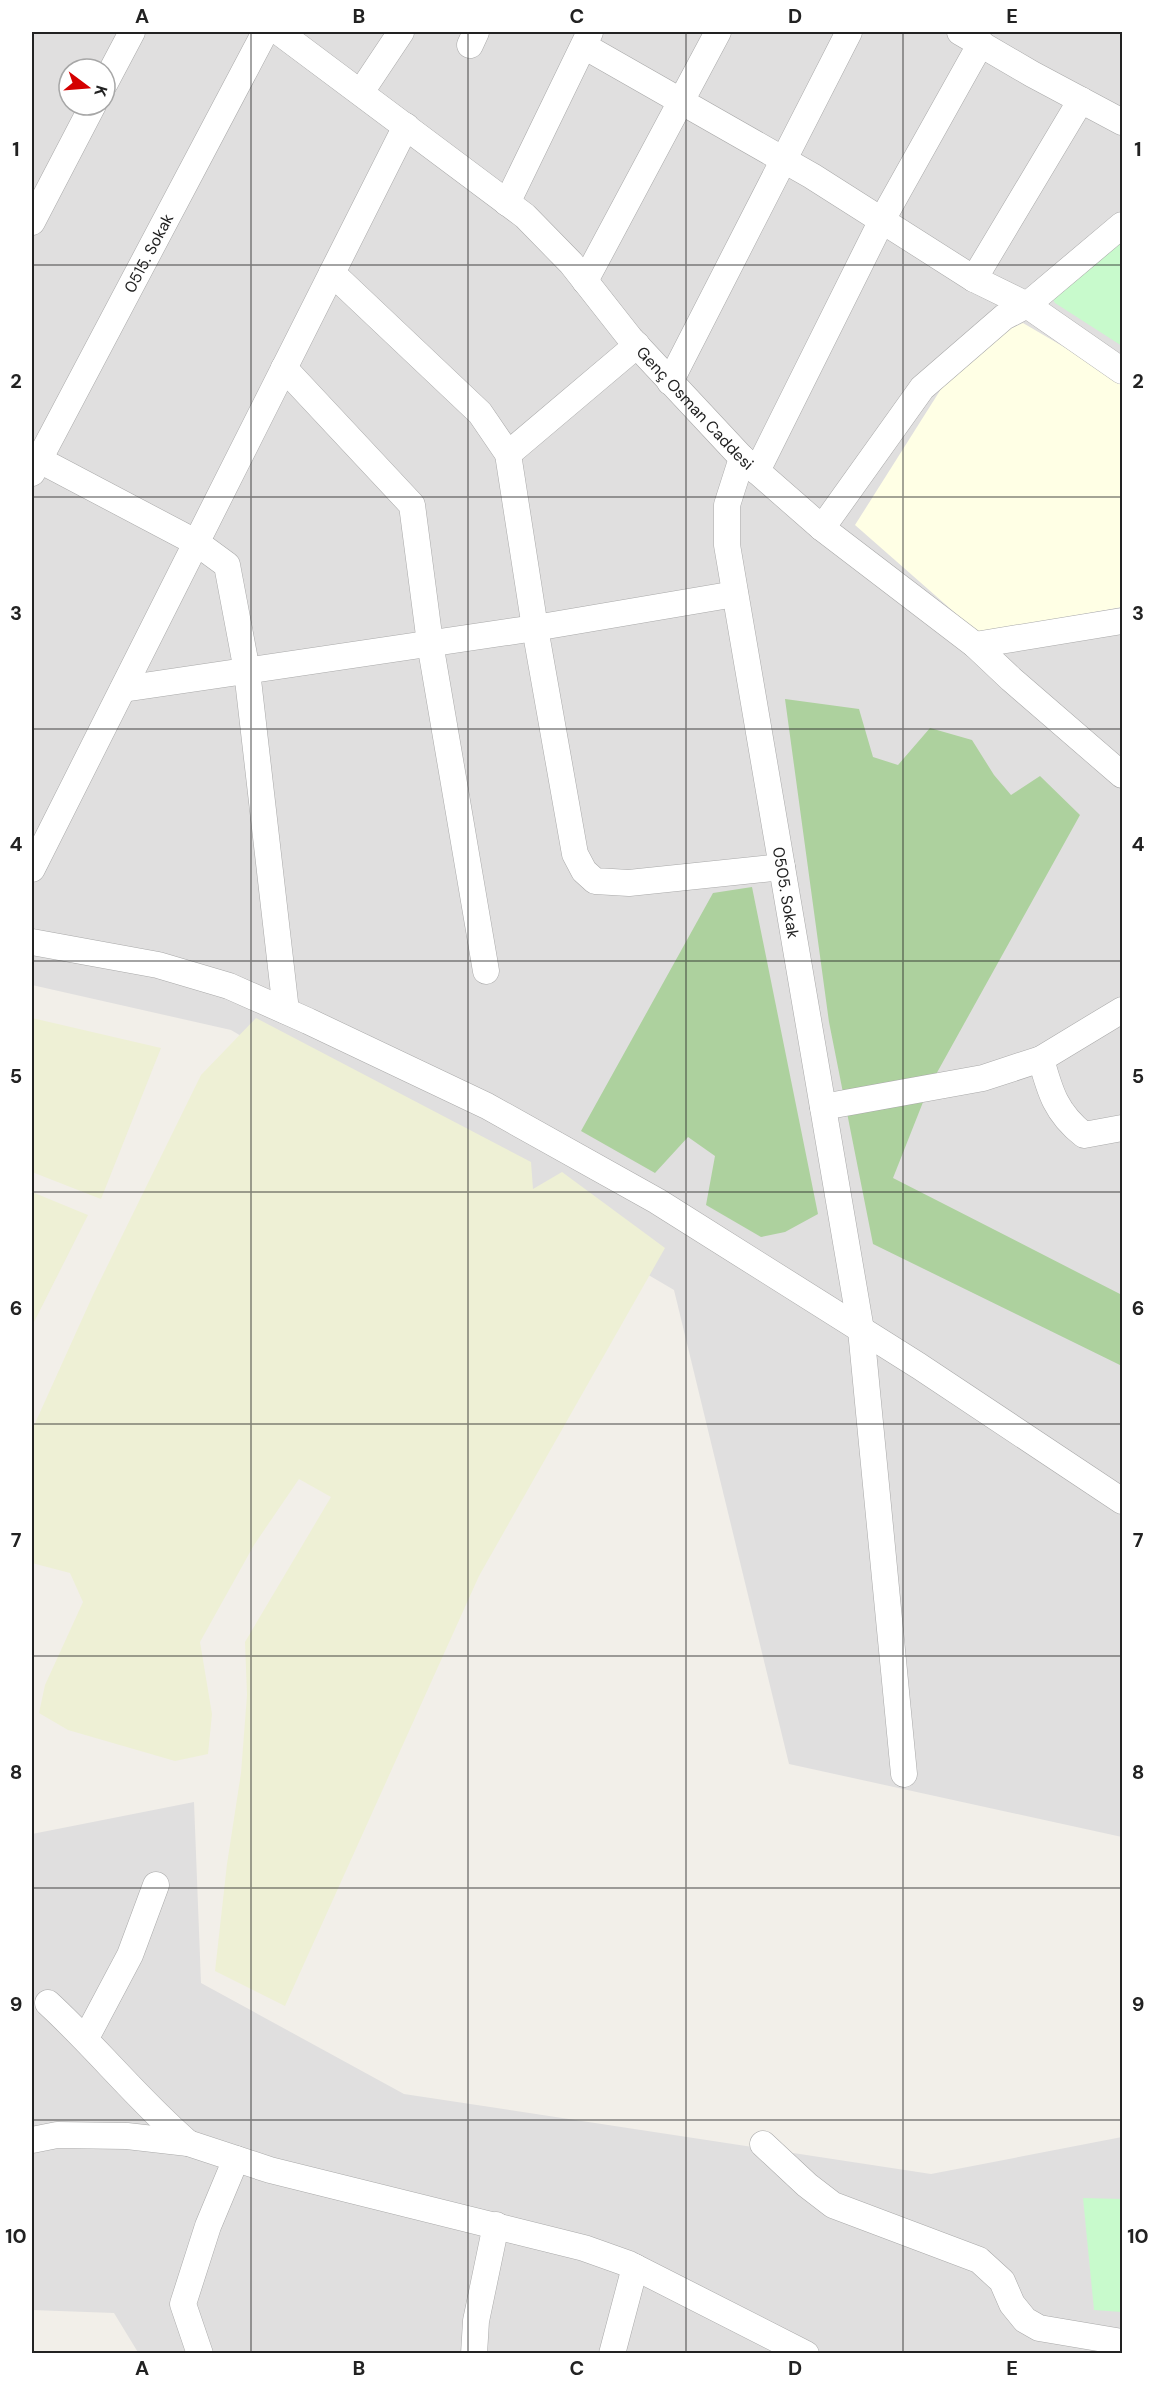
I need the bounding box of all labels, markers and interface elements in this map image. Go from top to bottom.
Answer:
text: A [135,3,149,29]
text: B [353,3,365,29]
text: C [570,3,584,29]
text: D [788,3,802,29]
text: E [1006,3,1018,29]
north arrow [57,57,117,117]
text: K [89,83,112,99]
text: 1 [12,136,20,162]
text: 1 [1134,136,1142,162]
street label: 0515. Sokak [119,210,178,296]
street label: Genç Osman Caddesi [632,342,758,474]
text: 2 [10,368,22,394]
text: 2 [1132,368,1144,394]
text: 3 [10,600,22,626]
text: 3 [1132,600,1144,626]
text: 4 [10,831,23,857]
text: 4 [1132,831,1145,857]
street label: 0505. Sokak [768,845,804,940]
text: 5 [10,1063,22,1089]
text: 5 [1132,1063,1144,1089]
text: 6 [10,1295,22,1321]
text: 6 [1132,1295,1144,1321]
text: 7 [11,1527,22,1553]
text: 7 [1133,1527,1144,1553]
text: 8 [10,1759,22,1785]
text: 8 [1132,1759,1144,1785]
text: 9 [10,1991,22,2017]
text: 9 [1132,1991,1144,2017]
text: 10 [5,2223,27,2249]
text: 10 [1127,2223,1149,2249]
text: A [135,2355,149,2381]
text: B [353,2355,365,2381]
text: C [570,2355,584,2381]
text: D [788,2355,802,2381]
text: E [1006,2355,1018,2381]

